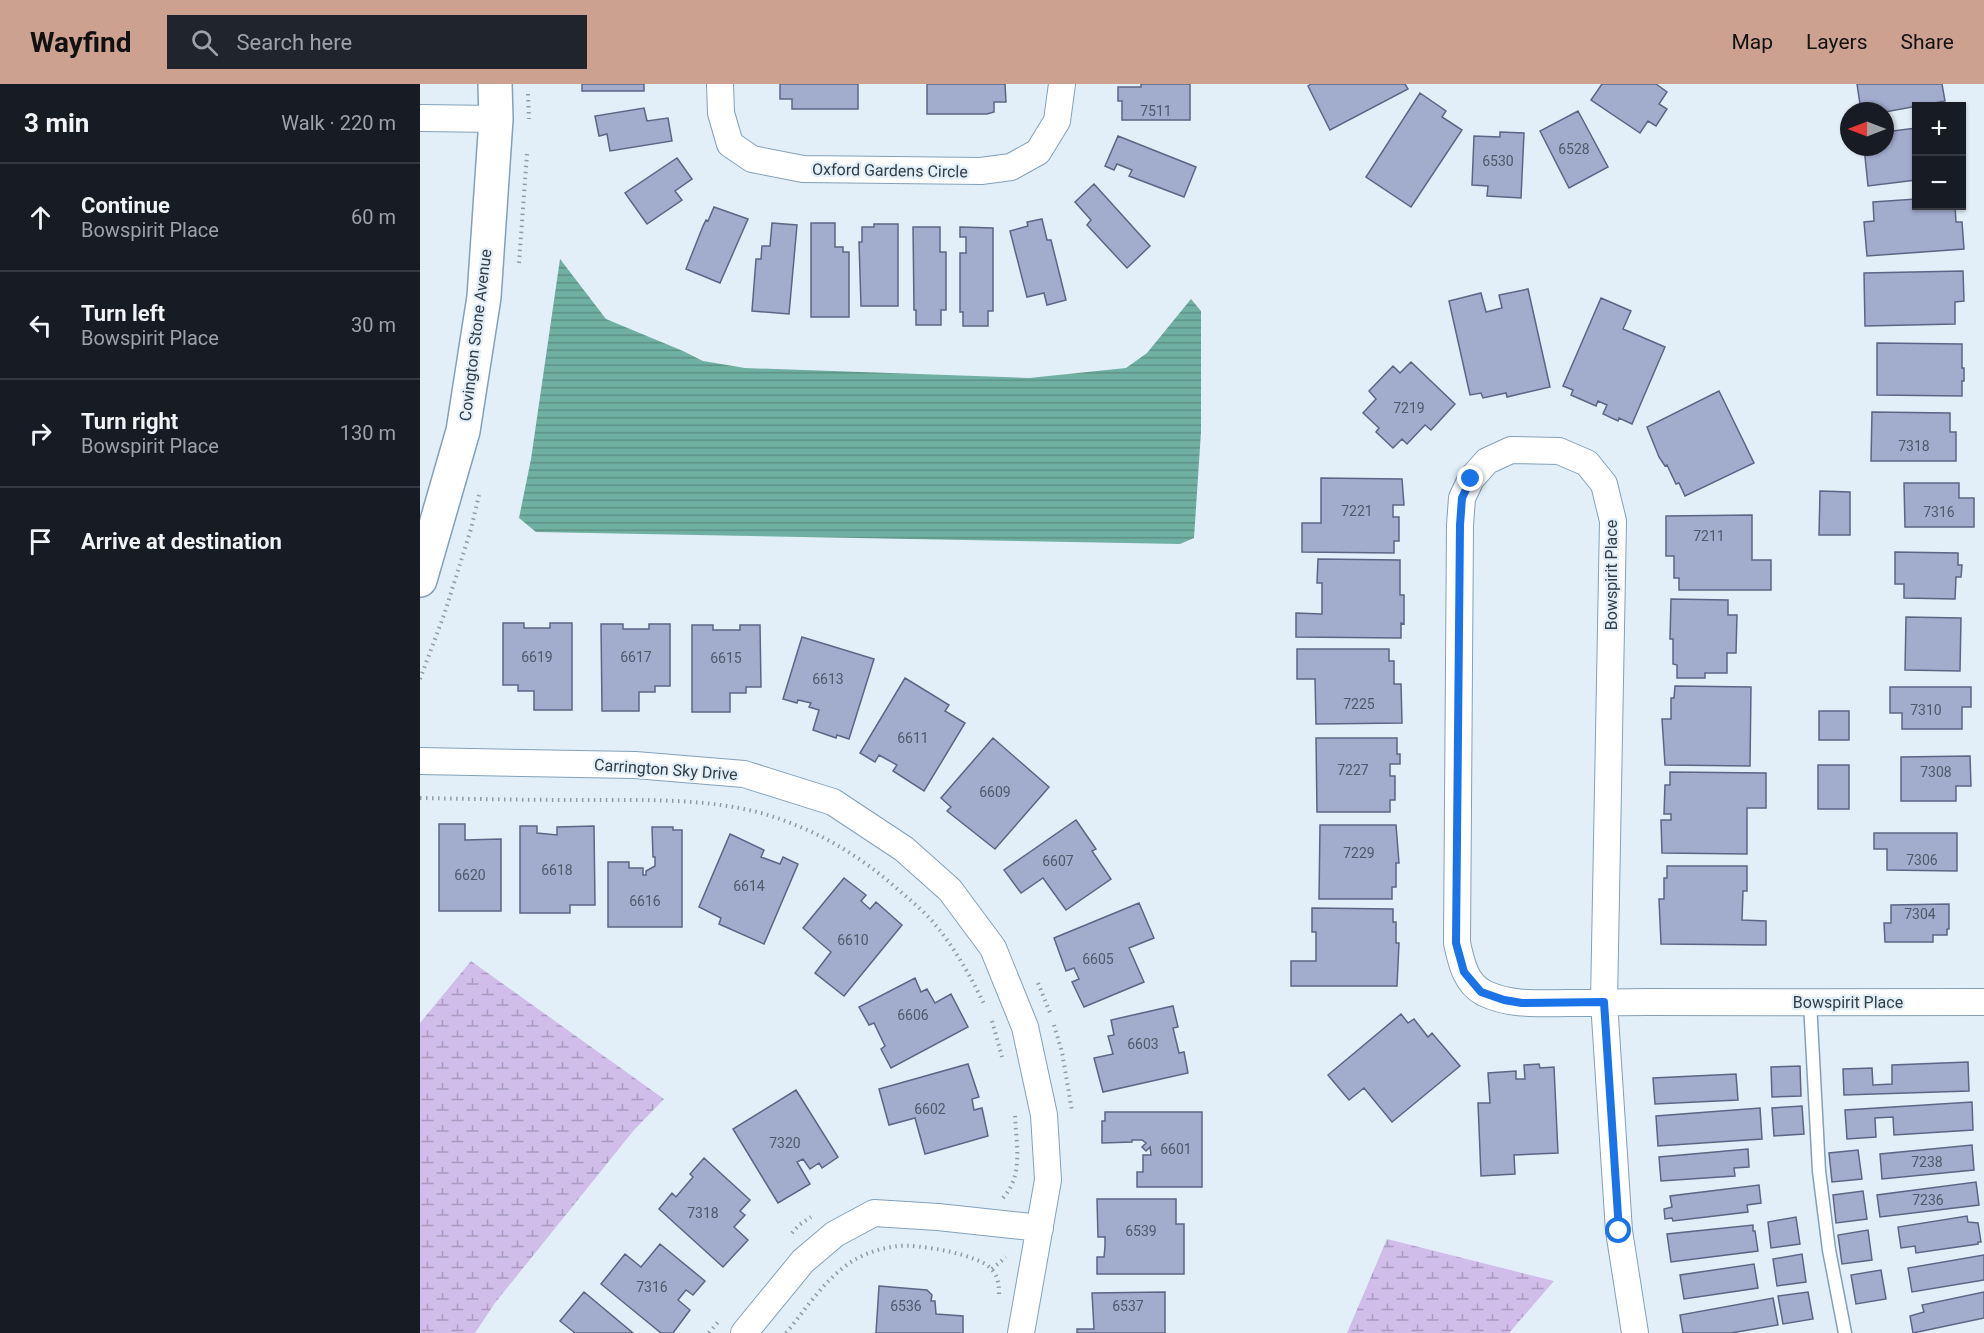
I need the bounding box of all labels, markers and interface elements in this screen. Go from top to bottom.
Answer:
search box [167,15,587,69]
text: Wayfind [30,26,131,59]
icon: search [188,26,221,59]
text: Search here [236,30,352,55]
text: Map [1731,30,1773,54]
text: Layers [1806,30,1867,54]
text: Share [1900,30,1954,54]
north arrow [1840,102,1894,156]
map controls [1912,102,1966,210]
button: + [1912,102,1966,156]
house number: 7511 [1140,103,1172,119]
text: 3 min [24,108,89,138]
text: Walk · 220 m [281,111,396,135]
house number: 6528 [1558,141,1590,157]
house number: 6530 [1482,153,1514,169]
button: − [1912,156,1966,210]
street label: Oxford Gardens Circle [812,160,968,181]
text: Continue [81,193,170,218]
icon: ahead [24,201,57,234]
text: 60 m [351,205,396,229]
text: Bowspirit Place [81,218,219,242]
street label: Covington Stone Avenue [456,248,495,422]
text: Turn left [81,301,165,326]
icon: left [24,309,57,342]
text: 30 m [351,313,396,337]
text: Bowspirit Place [81,326,219,350]
house number: 7219 [1393,400,1425,416]
text: Turn right [81,409,178,434]
icon: right [24,417,57,450]
text: 130 m [340,421,396,445]
text: Bowspirit Place [81,434,219,458]
house number: 7318 [1898,438,1930,454]
route end [1457,465,1483,491]
house number: 7221 [1341,503,1373,519]
house number: 7316 [1923,504,1955,520]
street label: Bowspirit Place [1602,520,1621,630]
icon: arrive [24,525,57,558]
house number: 7211 [1693,528,1725,544]
text: Arrive at destination [81,529,282,554]
house number: 6619 [521,649,553,665]
house number: 6617 [620,649,652,665]
house number: 6615 [710,650,742,666]
house number: 6613 [812,671,844,687]
house number: 7225 [1343,696,1375,712]
house number: 7310 [1910,702,1942,718]
house number: 6611 [897,730,929,746]
street label: Carrington Sky Drive [594,755,738,784]
house number: 7227 [1337,762,1369,778]
house number: 7308 [1920,764,1952,780]
house number: 6609 [979,784,1011,800]
house number: 7229 [1343,845,1375,861]
house number: 7306 [1906,852,1938,868]
house number: 6607 [1042,853,1074,869]
house number: 6618 [541,862,573,878]
house number: 6620 [454,867,486,883]
house number: 6614 [733,878,765,894]
house number: 6616 [629,893,661,909]
house number: 7304 [1904,906,1936,922]
house number: 6610 [837,932,869,948]
house number: 6605 [1082,951,1114,967]
street label: Bowspirit Place [1793,993,1903,1012]
house number: 6606 [897,1007,929,1023]
house number: 6603 [1127,1036,1159,1052]
house number: 6602 [914,1101,946,1117]
house number: 7320 [769,1135,801,1151]
house number: 6601 [1160,1141,1192,1157]
house number: 7238 [1911,1154,1943,1170]
house number: 7236 [1912,1192,1944,1208]
house number: 7318 [687,1205,719,1221]
route start [1605,1217,1631,1243]
house number: 6539 [1125,1223,1157,1239]
house number: 7316 [636,1279,668,1295]
house number: 6536 [890,1298,922,1314]
house number: 6537 [1112,1298,1144,1314]

